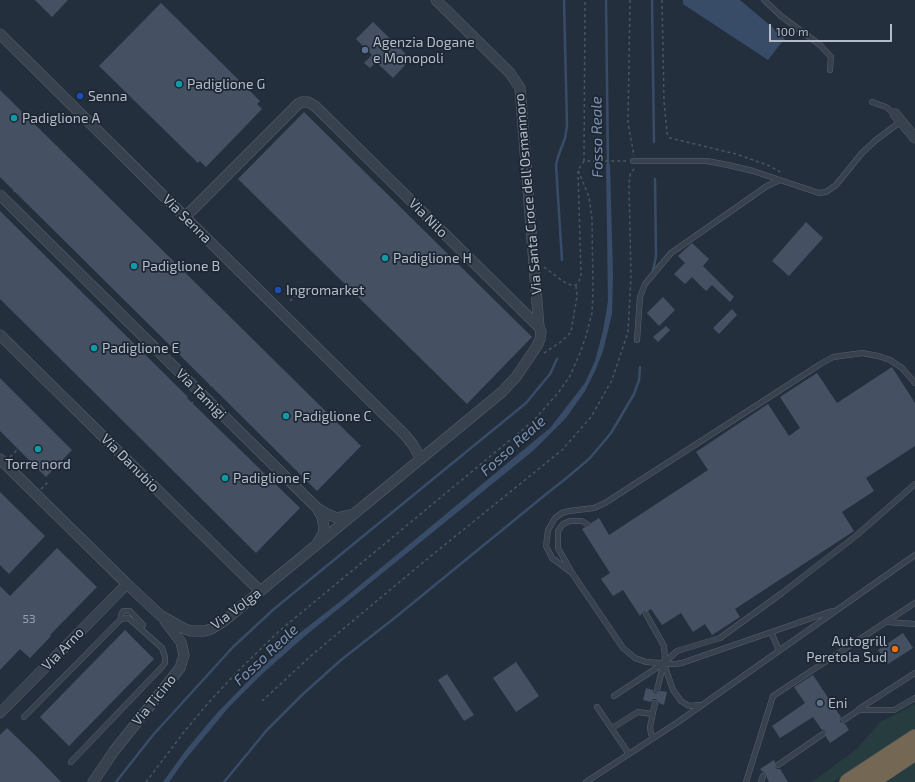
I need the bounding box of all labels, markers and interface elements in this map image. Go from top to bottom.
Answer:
scale bar [771,16,894,42]
text: 100 m [776,24,808,38]
place label: Agenzia Dogane e Monopoli [373,34,475,66]
marker: Agenzia Dogane e Monopoli [360,45,370,55]
place label: Padiglione G [187,76,265,92]
marker: Padiglione G [174,79,184,89]
place label: Senna [88,88,127,104]
marker: Senna [75,91,85,101]
street label: Via Santa Croce dell'Osmannoro [511,93,545,295]
water label: Fosso Reale [587,96,607,178]
place label: Padiglione A [22,110,100,126]
marker: Padiglione A [9,113,19,123]
street label: Via Senna [159,191,215,247]
street label: Via Nilo [405,195,451,241]
place label: Padiglione H [393,250,472,266]
marker: Padiglione H [380,253,390,263]
place label: Padiglione B [142,258,220,274]
marker: Padiglione B [129,261,139,271]
place label: Ingromarket [286,282,364,298]
marker: Ingromarket [273,285,283,295]
place label: Padiglione E [102,340,179,356]
marker: Padiglione E [89,343,99,353]
street label: Via Tamigi [172,365,230,423]
place label: Padiglione C [294,408,372,424]
marker: Padiglione C [281,411,291,421]
water label: Fosso Reale [477,412,549,480]
street label: Via Danubio [97,430,163,496]
marker: Torre nord [33,444,43,454]
place label: Torre nord [5,456,71,472]
place label: Padiglione F [233,470,310,486]
marker: Padiglione F [220,473,230,483]
street label: Via Volga [208,585,264,633]
house number: 53 [22,612,36,626]
water label: Fosso Reale [230,621,302,689]
street label: Via Arno [38,624,88,674]
place label: Autogrill Peretola Sud [806,633,887,666]
marker: Autogrill Peretola Sud [890,644,900,654]
street label: Via Ticino [128,671,180,729]
place label: Eni [828,695,847,711]
marker: Eni [815,698,825,708]

